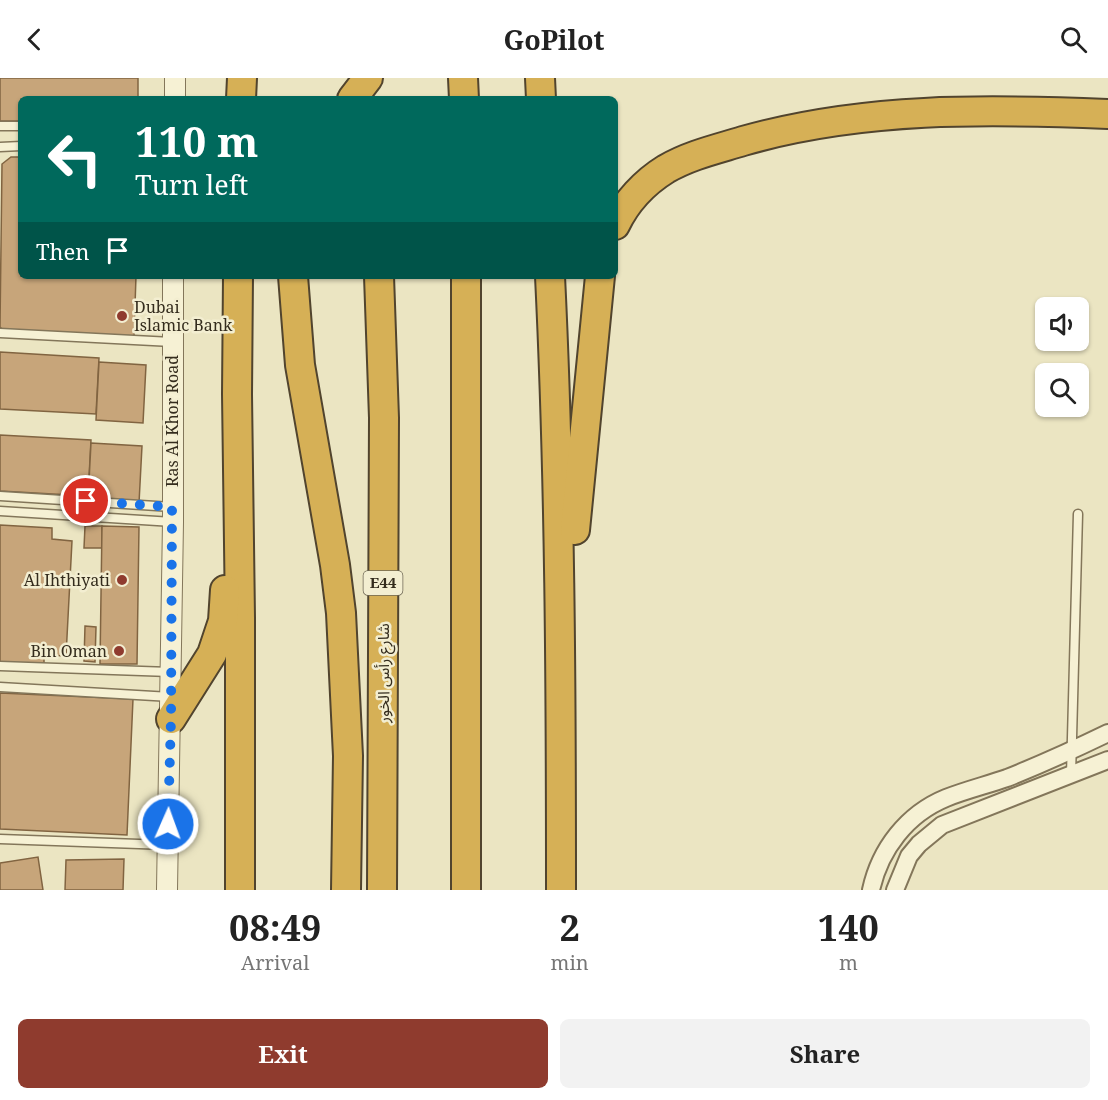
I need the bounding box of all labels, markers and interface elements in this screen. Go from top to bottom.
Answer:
text: GoPilot [503,21,605,58]
icon: back [18,23,51,56]
icon: search [1057,23,1090,56]
text: 110 m [135,112,259,169]
icon: left [36,120,114,198]
text: Turn left [135,166,248,203]
icon: arrive [101,234,134,267]
text: Then [36,236,89,266]
place label: Dubai Islamic Bank [134,296,233,336]
map controls [1035,297,1089,417]
button: sound [1035,297,1089,351]
marker: Dubai Islamic Bank [115,309,129,323]
street label: Ras Al Khor Road [161,355,183,487]
button: search [1035,363,1089,417]
pin [60,475,111,526]
icon: arrive [69,484,102,517]
place label: Al Ihthiyati [24,569,110,591]
road number: E44 [364,571,403,595]
marker: Al Ihthiyati [115,573,129,587]
street label: شارع رأس الخور [372,623,396,724]
place label: Bin Oman [31,640,107,662]
marker: Bin Oman [112,644,126,658]
position arrow [136,792,200,856]
text: 08:49 [229,903,321,952]
text: 2 [559,903,580,952]
text: 140 [818,903,879,952]
text: Arrival [241,949,309,976]
text: min [551,949,589,976]
text: m [839,949,858,976]
button: Exit [18,1019,548,1088]
button: Share [560,1019,1090,1088]

